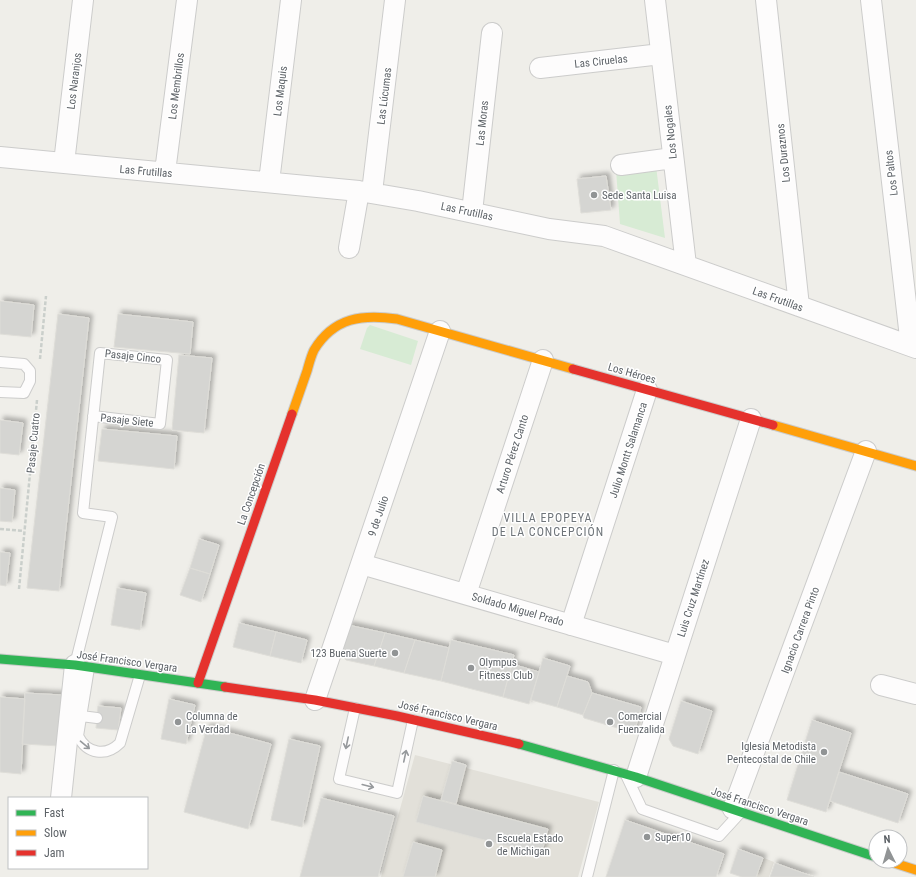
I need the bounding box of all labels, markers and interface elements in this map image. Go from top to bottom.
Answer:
street label: Los Naranjos [65,52,84,110]
street label: Los Membrillos [166,52,187,120]
street label: Las Ciruelas [574,52,628,71]
street label: Los Maquis [271,65,290,117]
street label: Las Lúcumas [375,67,394,125]
street label: Las Moras [474,100,491,146]
street label: Los Nogales [661,104,680,159]
street label: Los Duraznos [774,123,793,183]
street label: Los Paltos [882,149,901,196]
street label: Las Frutillas [119,163,173,180]
place label: Sede Santa Luisa [602,189,676,202]
marker: Sede Santa Luisa [589,190,599,200]
street label: Las Frutillas [440,200,494,223]
street label: Las Frutillas [751,284,805,315]
street label: Pasaje Cinco [104,347,162,366]
street label: Los Héroes [606,360,657,387]
street label: Julio Montt Salamanca [607,401,650,500]
street label: Pasaje Siete [100,411,154,430]
street label: Pasaje Cuatro [24,412,43,474]
street label: Arturo Pérez Canto [494,413,532,495]
street label: La Concepción [235,462,268,527]
street label: 9 de Julio [365,494,392,538]
district label: VILLA EPOPEYA DE LA CONCEPCIÓN [492,511,604,539]
street label: Luis Cruz Martínez [675,557,712,639]
street label: Ignacio Carrera Pinto [779,585,822,675]
street label: Soldado Miguel Prado [470,590,566,629]
place label: 123 Buena Suerte [310,647,387,660]
street label: José Francisco Vergara [76,648,178,675]
marker: 123 Buena Suerte [390,648,400,658]
place label: Olympus Fitness Club [479,656,533,682]
marker: Olympus Fitness Club [466,663,476,673]
street label: José Francisco Vergara [397,698,499,733]
place label: Columna de La Verdad [186,710,238,736]
place label: Comercial Fuenzalida [618,710,665,736]
marker: Columna de La Verdad [173,717,183,727]
marker: Comercial Fuenzalida [605,717,615,727]
one-way arrow [343,736,351,749]
one-way arrow [80,740,90,749]
place label: Iglesia Metodista Pentecostal de Chile [727,740,816,766]
marker: Iglesia Metodista Pentecostal de Chile [819,747,829,757]
one-way arrow [401,750,409,763]
one-way arrow [361,782,374,790]
street label: José Francisco Vergara [710,785,810,828]
legend [8,797,148,869]
text: Fast [44,806,65,820]
text: Slow [44,826,67,840]
north arrow [868,829,908,869]
place label: Super10 [655,831,691,844]
place label: Escuela Estado de Michigan [497,832,564,858]
marker: Super10 [642,832,652,842]
text: N [883,833,891,846]
marker: Escuela Estado de Michigan [484,839,494,849]
text: Jam [44,846,65,860]

